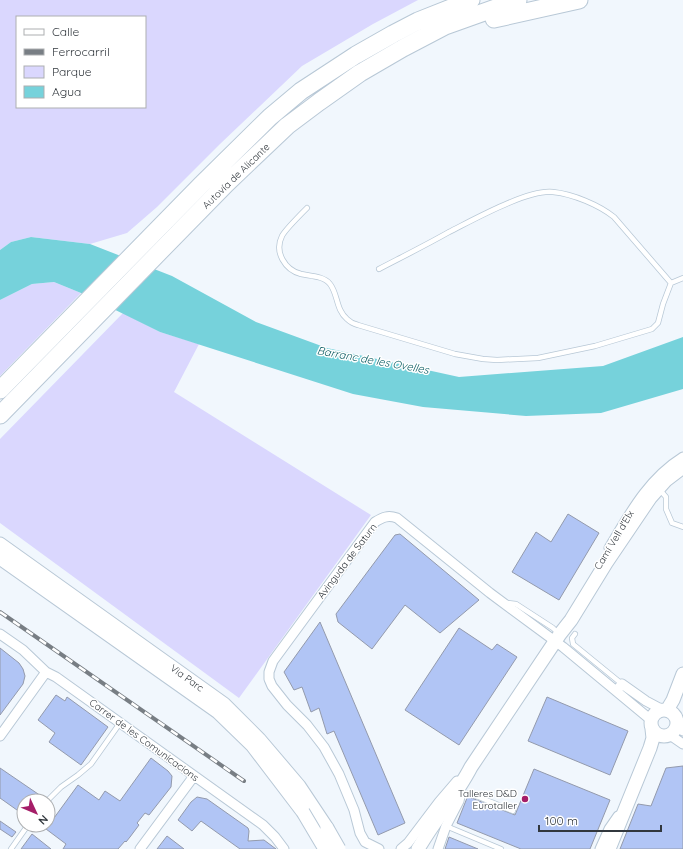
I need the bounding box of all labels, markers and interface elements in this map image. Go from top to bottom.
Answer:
legend [16,16,146,108]
text: Calle [52,24,80,39]
text: Ferrocarril [52,44,110,59]
text: Parque [52,64,92,79]
text: Agua [52,84,81,99]
street label: Autovía de Alicante [199,140,273,212]
water label: Barranc de les Ovelles [316,343,431,377]
street label: Camí Vell d'Elx [591,508,637,572]
street label: Avinguda de Saturn [314,521,380,601]
street label: Via Parc [168,661,206,695]
street label: Carrer de les Comunicacions [87,696,202,784]
place label: Talleres D&D Eurotaller [458,787,517,812]
north arrow [16,793,56,833]
marker: Talleres D&D Eurotaller [520,794,530,804]
scale bar [539,807,661,833]
text: N [35,812,51,828]
text: 100 m [545,813,578,828]

